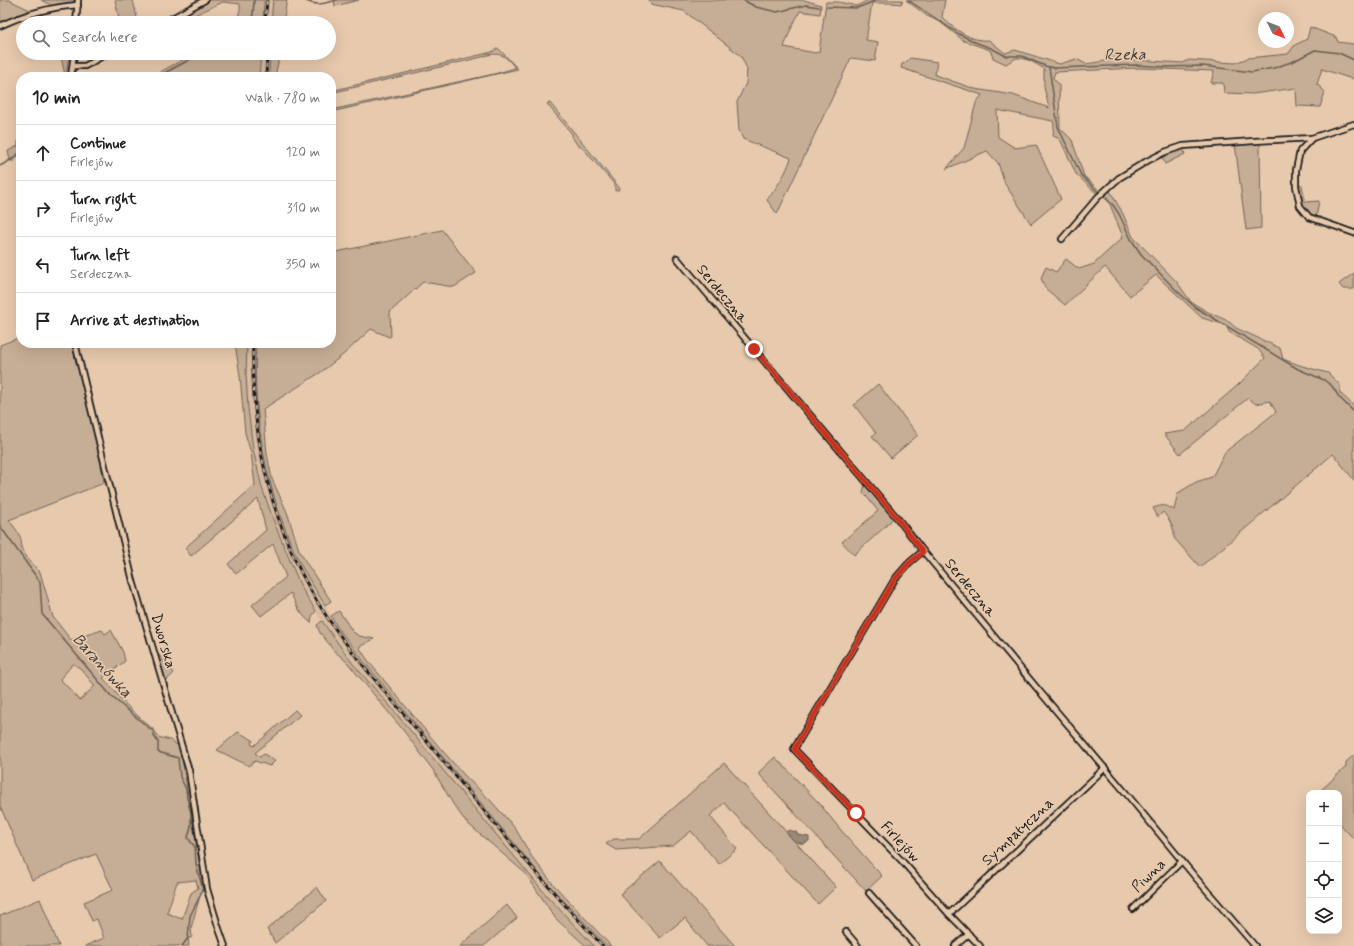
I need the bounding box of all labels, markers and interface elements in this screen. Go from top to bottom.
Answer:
north arrow [1258,12,1294,48]
search box [16,16,336,60]
icon: search [30,27,52,49]
text: Search here [62,28,138,48]
water label: Rzeka [1104,44,1146,66]
text: 10 min [32,87,81,109]
text: Walk · 780 m [245,90,320,107]
text: Continue [70,134,126,154]
icon: ahead [32,142,54,164]
text: 120 m [286,144,320,161]
text: Firlejów [70,154,113,171]
text: Turn right [70,190,137,210]
icon: right [32,198,54,220]
text: 310 m [287,200,320,217]
text: Firlejów [70,210,113,227]
text: Turn left [70,246,130,266]
icon: left [32,254,54,276]
text: 350 m [286,256,320,273]
street label: Serdeczna [692,260,753,328]
text: Serdeczna [70,266,131,283]
icon: arrive [32,310,54,332]
text: Arrive at destination [70,311,199,331]
route end [745,340,763,358]
street label: Serdeczna [940,554,1001,622]
street label: Dworska [146,611,180,671]
water label: Baranówka [67,629,137,703]
map controls [1306,790,1342,934]
button: + [1306,790,1342,826]
street label: Sympatyczna [978,793,1059,871]
route start [847,804,865,822]
street label: Firlejów [876,817,924,867]
button: − [1306,826,1342,862]
street label: Piwna [1128,855,1170,897]
button: locate [1306,862,1342,898]
button: layers [1306,898,1342,934]

